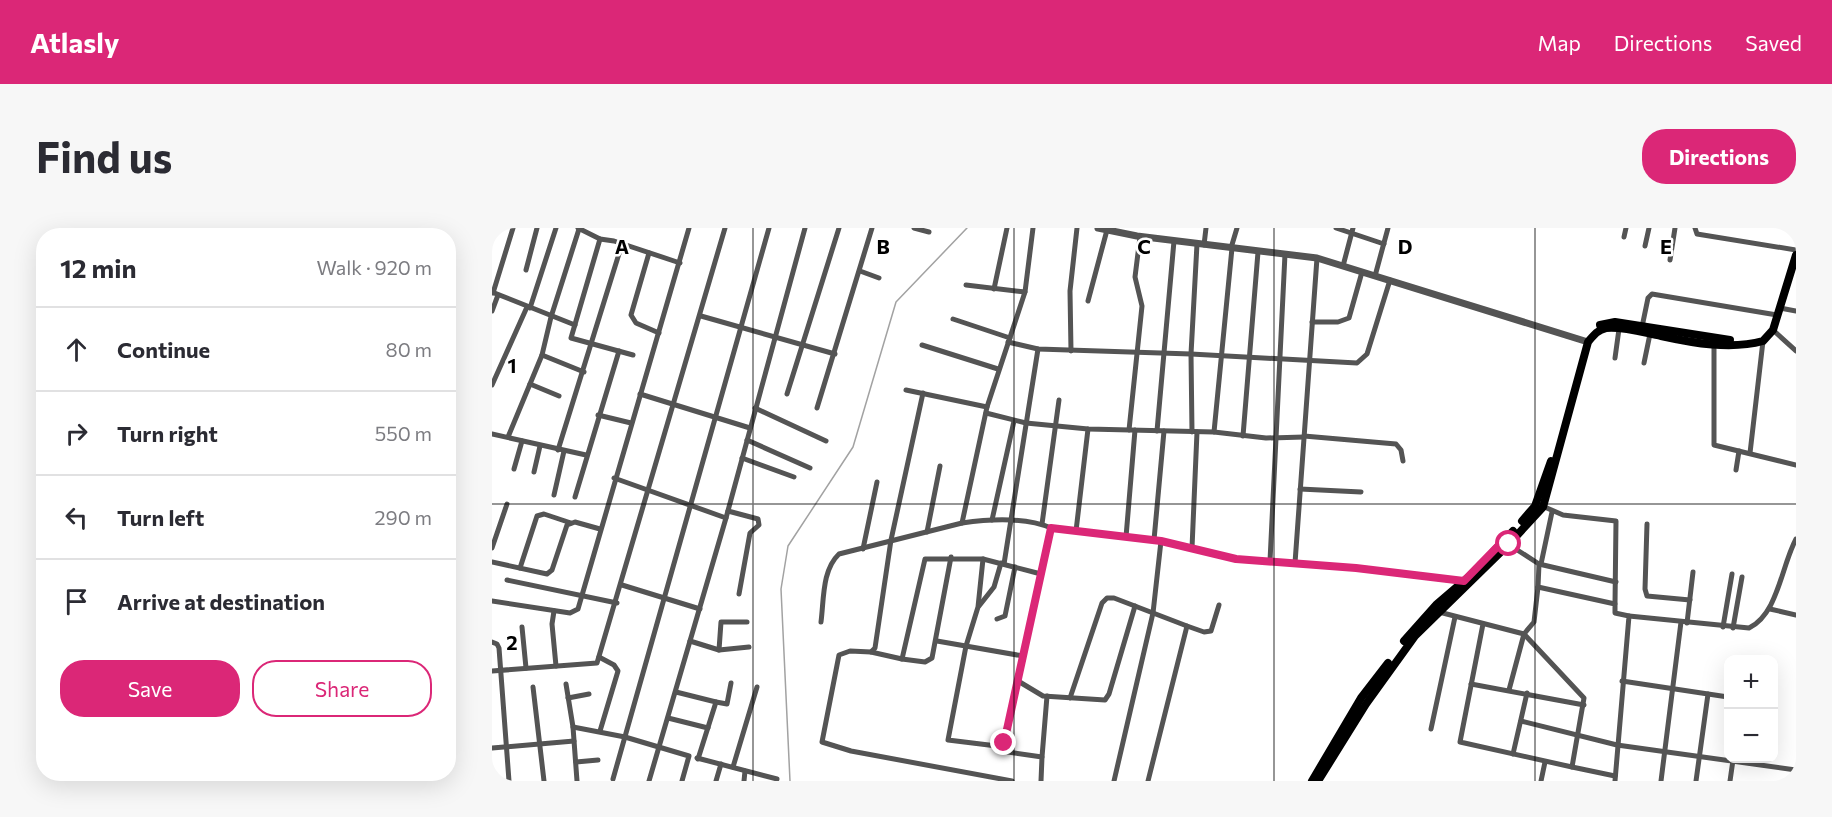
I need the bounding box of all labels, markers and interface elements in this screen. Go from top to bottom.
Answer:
text: Atlasly [30,25,119,59]
text: Map [1538,30,1581,55]
text: Directions [1614,30,1712,55]
text: Saved [1745,30,1802,55]
button: Directions [1642,129,1796,184]
text: Find us [36,130,172,182]
text: A [615,234,629,258]
text: B [876,234,890,258]
text: C [1137,234,1151,258]
text: D [1398,234,1412,258]
text: E [1660,234,1672,258]
text: 12 min [60,252,137,283]
text: Walk · 920 m [316,255,432,279]
icon: ahead [60,333,93,366]
text: Continue [117,336,210,363]
text: 80 m [386,337,432,361]
text: 1 [507,353,517,377]
icon: right [60,417,93,450]
text: Turn right [117,420,218,447]
text: 550 m [375,421,432,445]
icon: left [60,501,93,534]
text: Turn left [117,504,204,531]
text: 290 m [374,505,432,529]
route start [1495,530,1521,556]
icon: arrive [60,585,93,618]
text: Arrive at destination [117,588,325,615]
text: 2 [506,630,518,654]
map controls [1724,655,1778,763]
button: + [1724,655,1778,709]
button: Save [60,660,240,717]
button: Share [252,660,432,717]
button: − [1724,709,1778,763]
route end [990,729,1016,755]

